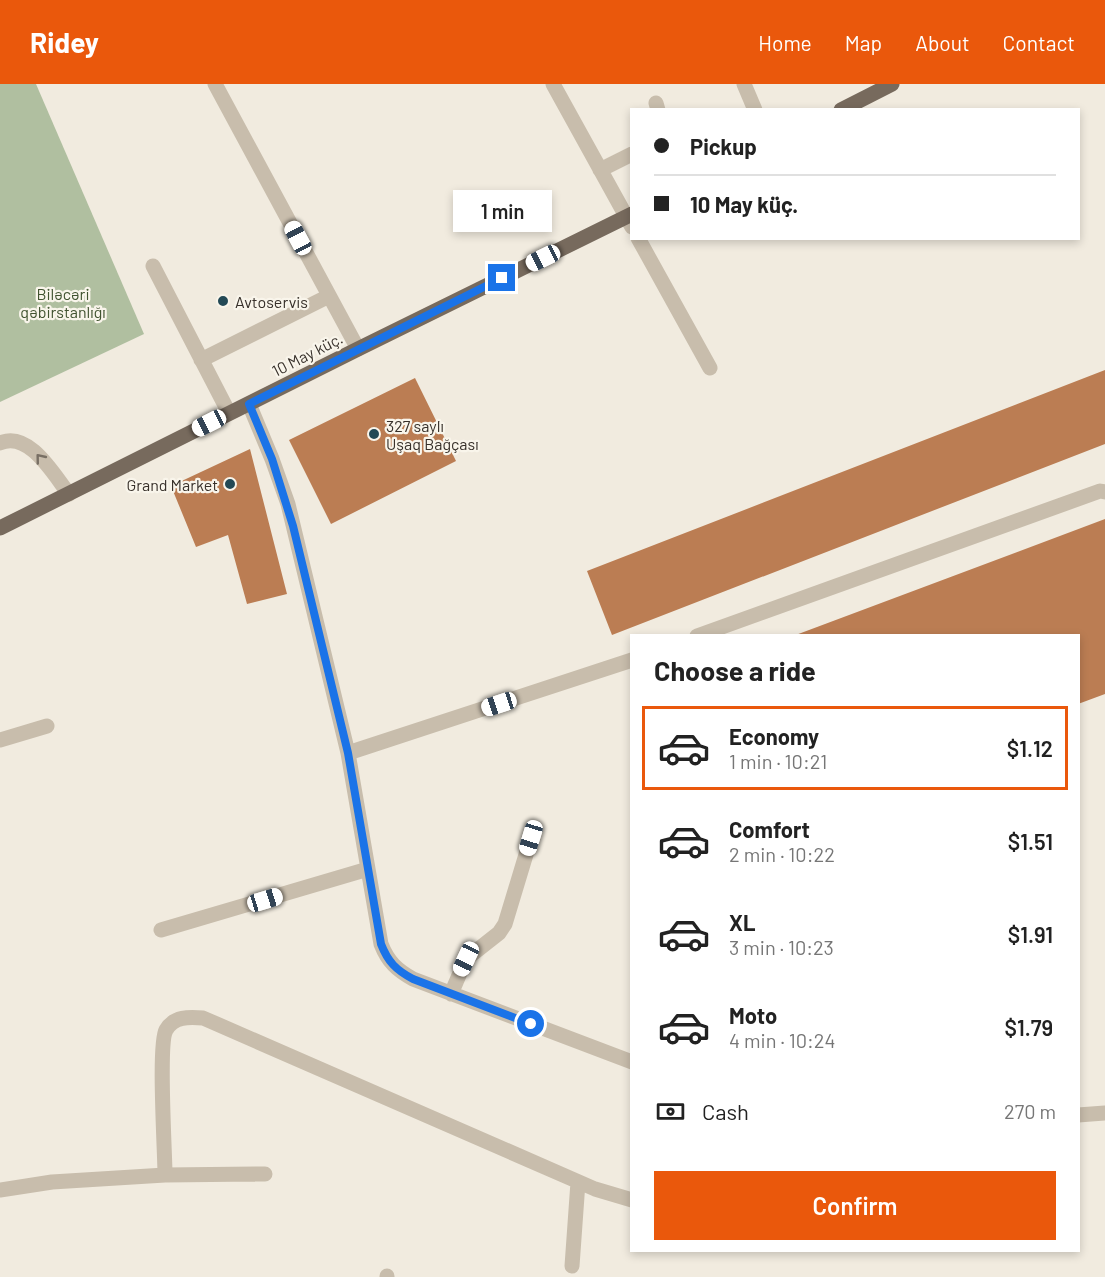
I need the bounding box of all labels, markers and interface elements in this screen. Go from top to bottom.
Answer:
text: Ridey [30,25,99,59]
text: Home [758,30,812,55]
text: Map [845,30,882,55]
text: About [915,30,970,55]
text: Contact [1003,30,1075,55]
text: Pickup [690,133,757,159]
callout: 1 min [452,191,552,233]
text: 10 May küç. [690,191,798,217]
text: 1 min [481,199,524,223]
car [282,218,314,258]
car [523,242,563,274]
route end [488,264,515,291]
park label: Biləcəri qəbirstanlığı [20,284,106,321]
place label: Avtoservis [235,292,308,311]
marker: Avtoservis [216,294,230,308]
street label: 10 May küç. [268,328,346,380]
car [189,407,229,439]
place label: 327 saylı Uşaq Bağçası [386,416,479,453]
marker: 327 saylı Uşaq Bağçası [367,427,381,441]
one-way arrow [36,454,47,465]
place label: Grand Market [126,475,218,494]
marker: Grand Market [223,477,237,491]
text: Choose a ride [654,654,816,686]
car [479,690,519,718]
icon: car [657,721,711,775]
text: Economy [729,723,819,749]
text: $1.12 [1007,735,1053,761]
text: 1 min · 10:21 [729,749,827,773]
icon: car [657,814,711,868]
text: Comfort [729,816,810,842]
car [517,818,545,858]
text: $1.51 [1008,828,1053,854]
text: 2 min · 10:22 [729,842,835,866]
car [245,886,285,914]
icon: car [657,907,711,961]
text: XL [729,909,755,935]
text: $1.91 [1008,921,1053,947]
text: 3 min · 10:23 [729,935,834,959]
car [450,939,482,979]
icon: car [657,1000,711,1054]
text: Moto [729,1002,777,1028]
route start [517,1010,544,1037]
text: $1.79 [1004,1014,1053,1040]
text: 4 min · 10:24 [729,1028,835,1052]
icon: cash [654,1095,687,1128]
text: Cash [702,1098,749,1124]
text: 270 m [1004,1099,1056,1123]
button: Confirm [654,1171,1056,1240]

